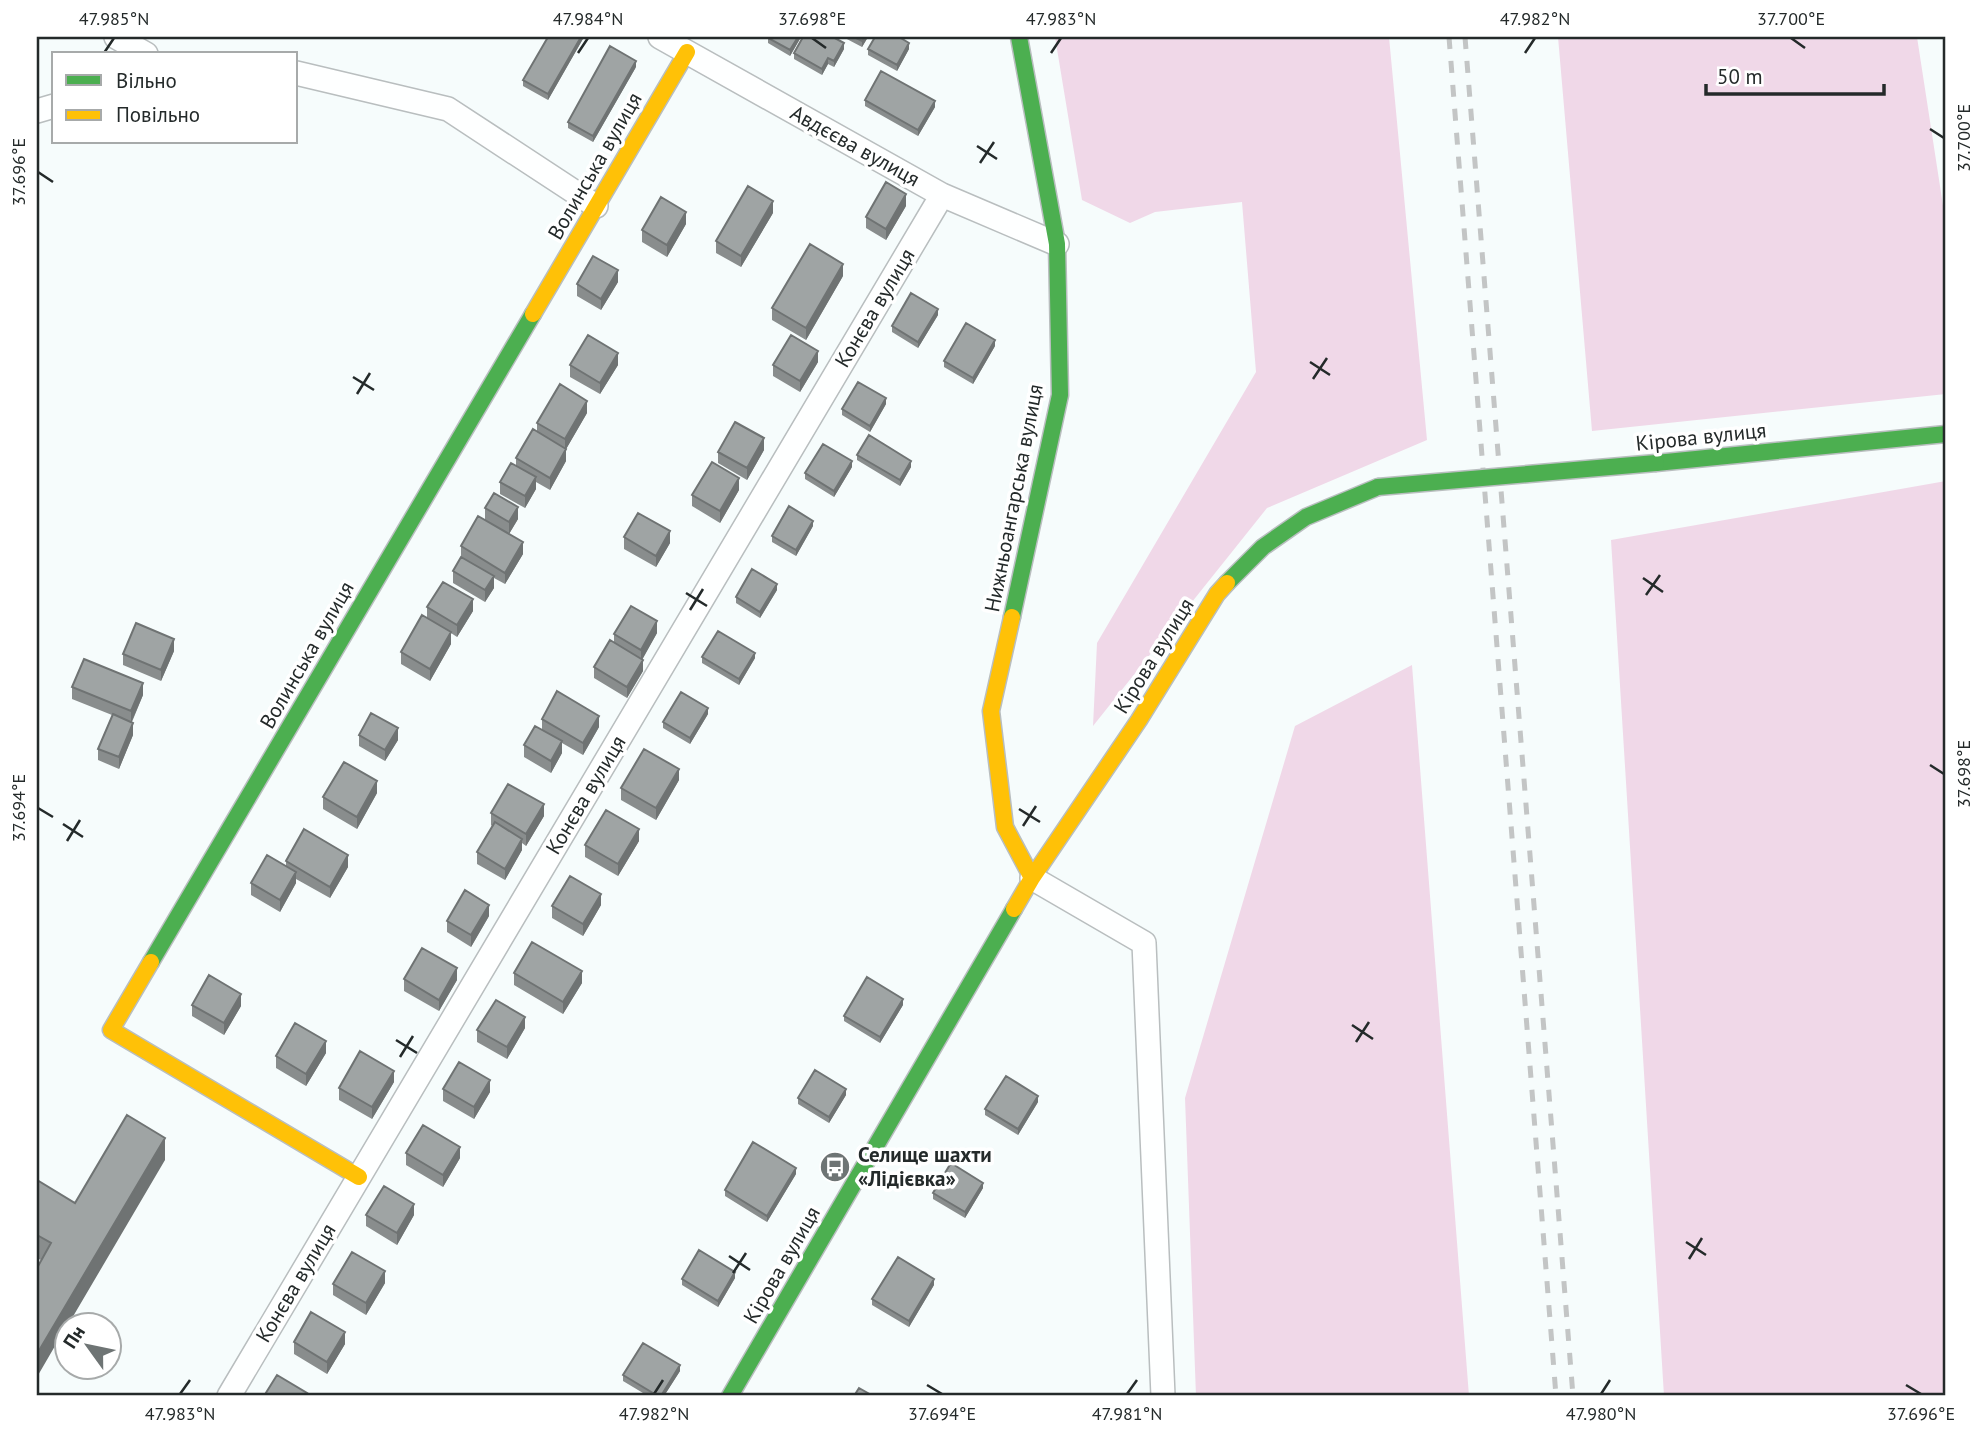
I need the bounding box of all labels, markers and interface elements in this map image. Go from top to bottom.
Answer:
text: 47.985°N [79,7,149,30]
text: 47.984°N [553,7,623,30]
text: 37.698°E [778,7,846,30]
text: 47.983°N [1026,7,1096,30]
text: 47.982°N [1500,7,1570,30]
text: 37.700°E [1757,7,1825,30]
legend [52,52,298,144]
scale bar [1706,52,1885,96]
text: 50 m [1717,63,1763,90]
text: Вільно [116,67,177,94]
street label: Волинська вулиця [541,87,648,244]
street label: Авдєєва вулиця [786,99,925,192]
text: Повільно [116,101,200,128]
text: 37.700°E [1952,104,1975,172]
text: 37.696°E [7,138,30,206]
street label: Конєва вулиця [829,243,921,372]
street label: Нижньоангарська вулиця [978,382,1049,614]
street label: Кірова вулиця [1634,416,1768,457]
street label: Волинська вулиця [253,576,360,733]
street label: Кірова вулиця [1107,593,1200,718]
street label: Конєва вулиця [540,730,632,859]
text: 37.698°E [1952,740,1975,808]
text: 37.694°E [7,774,30,842]
place label: Селище шахти «Лідієвка» [858,1141,992,1192]
bus stop icon: Селище шахти «Лідієвка» [818,1150,852,1184]
street label: Кірова вулиця [737,1201,826,1328]
street label: Конєва вулиця [250,1218,342,1347]
north arrow [52,1310,122,1380]
text: Пн [58,1321,90,1353]
text: 47.983°N [145,1402,215,1425]
text: 47.982°N [619,1402,689,1425]
text: 37.694°E [908,1402,976,1425]
text: 47.981°N [1092,1402,1162,1425]
text: 47.980°N [1566,1402,1636,1425]
text: 37.696°E [1887,1402,1955,1425]

